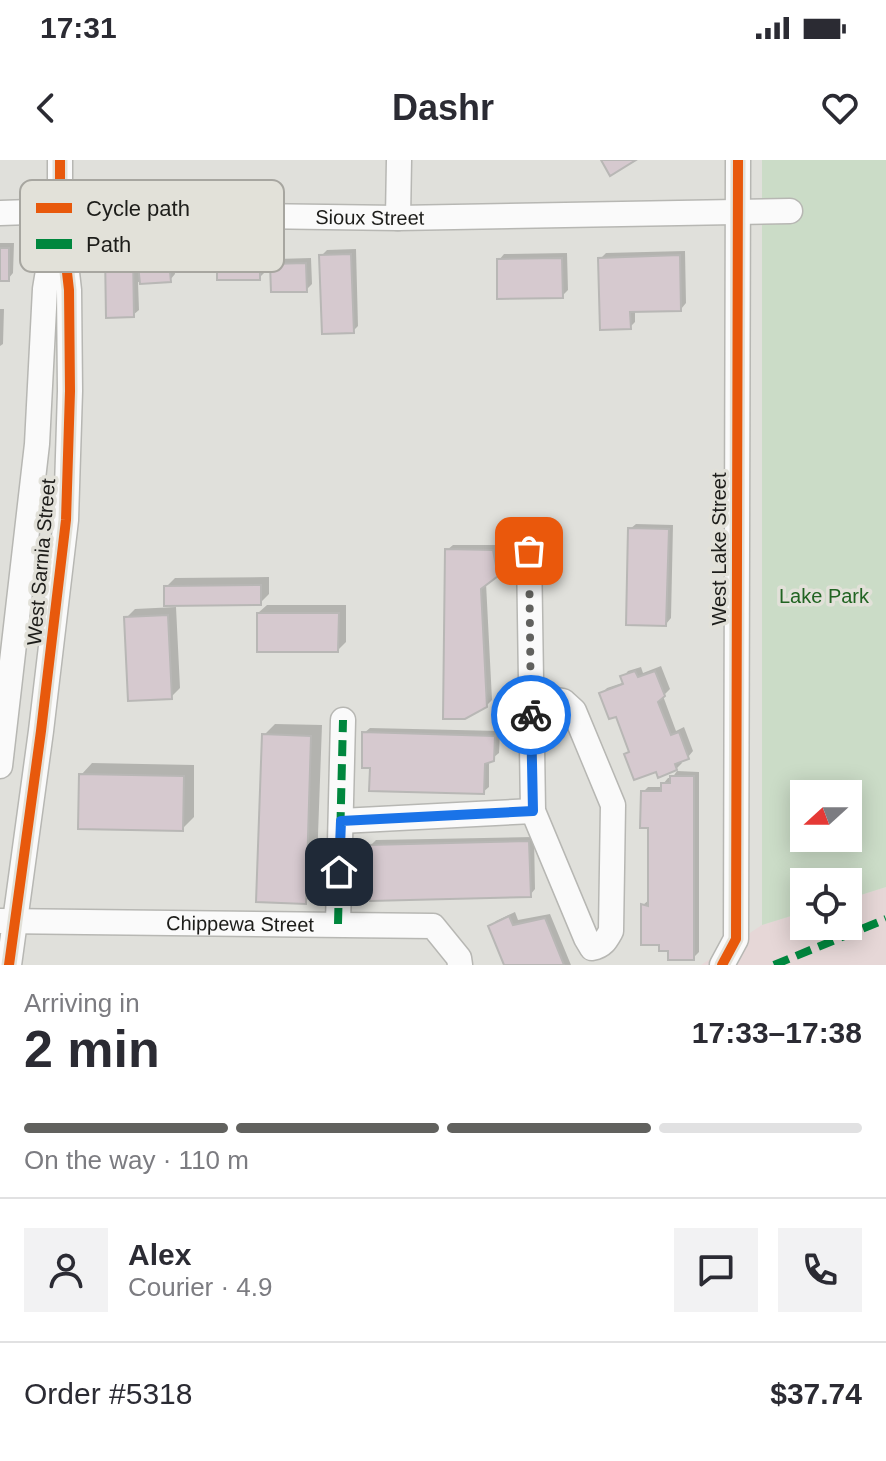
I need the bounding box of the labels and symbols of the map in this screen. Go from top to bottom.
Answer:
legend [20,180,284,272]
text: Cycle path [86,196,190,221]
street label: Sioux Street [315,206,425,229]
text: Path [86,232,131,257]
street label: West Lake Street [708,472,730,626]
street label: West Sarnia Street [23,477,59,646]
pin [495,517,563,585]
park label: Lake Park [779,585,870,607]
courier [491,675,571,755]
north arrow [790,780,862,852]
pin [305,838,373,906]
street label: Chippewa Street [166,912,315,936]

